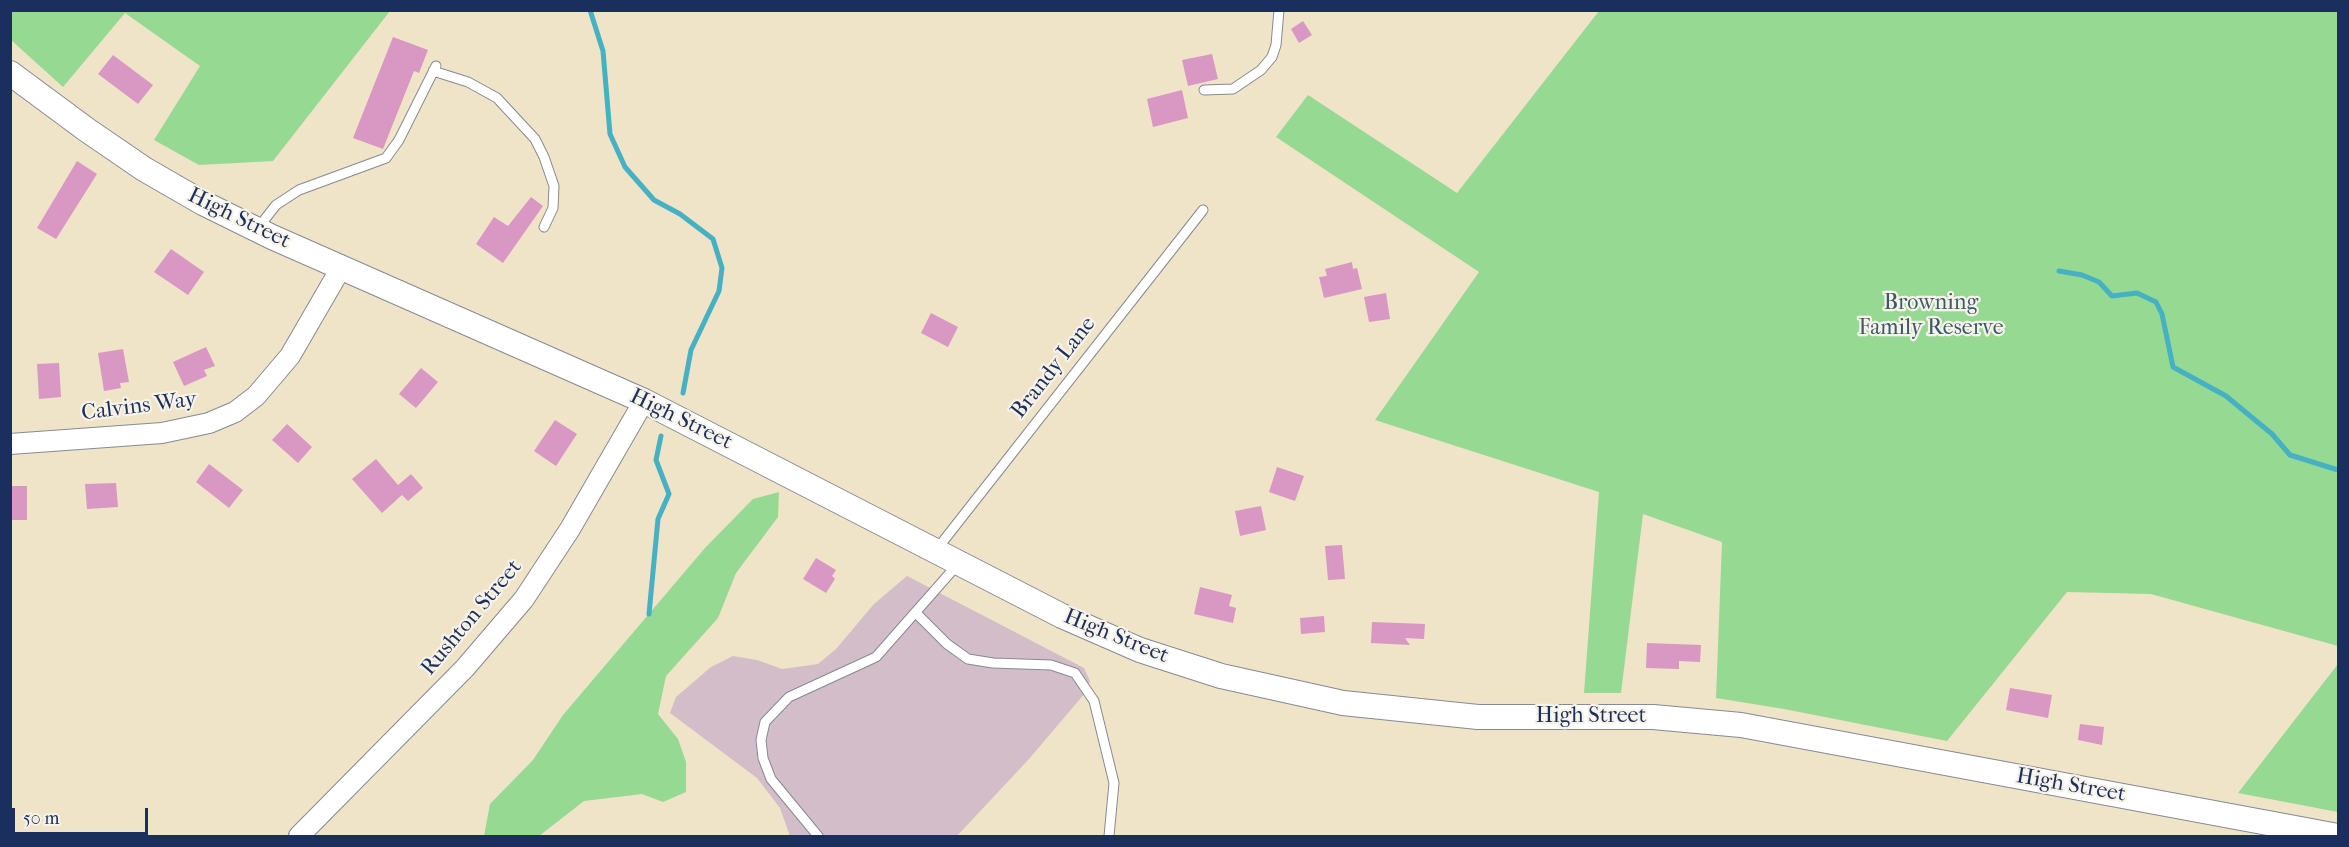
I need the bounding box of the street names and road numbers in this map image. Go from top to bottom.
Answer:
street label: High Street [183,183,295,255]
street label: Brandy Lane [1006,312,1102,424]
street label: High Street [625,384,737,456]
street label: Calvins Way [80,387,198,427]
street label: Rushton Street [416,555,528,681]
street label: High Street [1060,604,1172,670]
street label: High Street [1536,704,1646,730]
street label: High Street [2014,763,2128,809]

